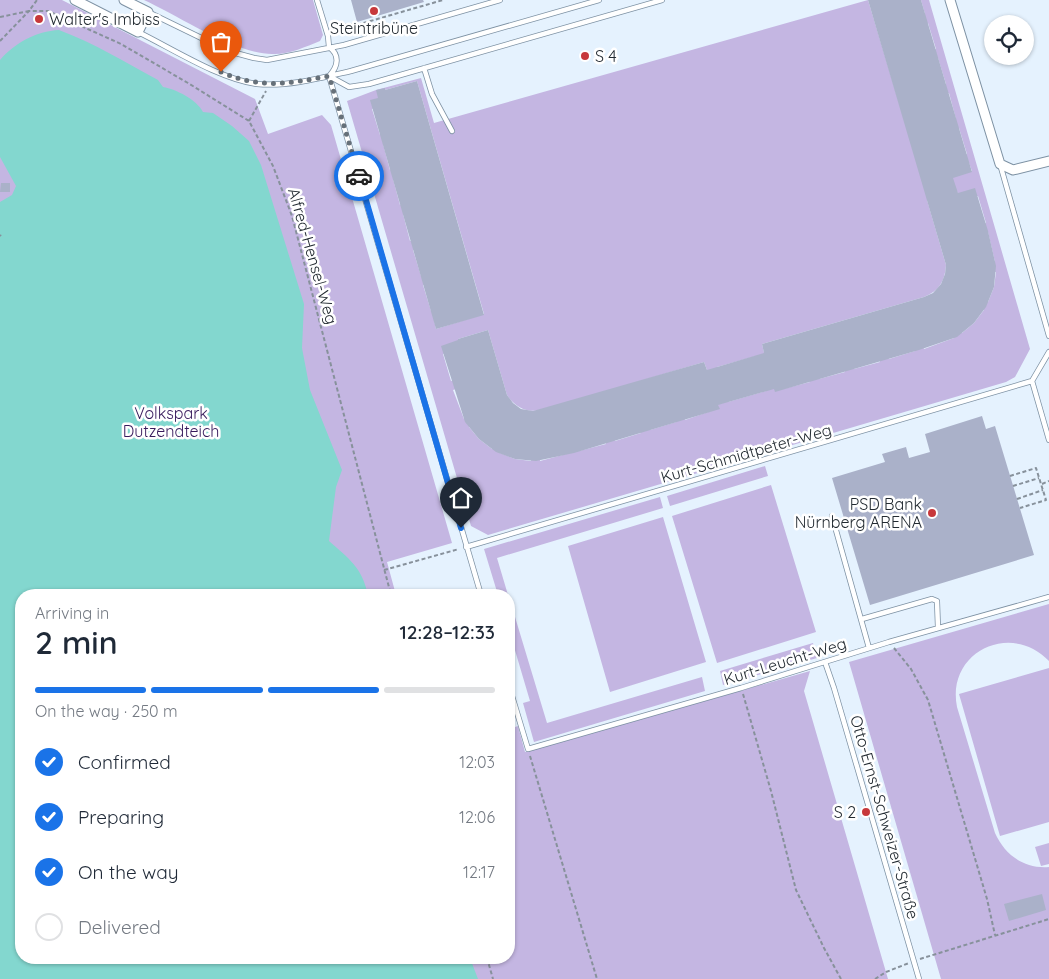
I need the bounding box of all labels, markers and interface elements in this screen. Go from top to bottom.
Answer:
marker: Steintribüne [368,5,380,17]
place label: Walter's Imbiss [49,9,160,29]
marker: Walter's Imbiss [33,13,45,25]
map controls [984,15,1034,65]
button: locate [984,15,1034,65]
place label: Steintribüne [330,18,418,38]
pin [200,21,242,72]
icon: bag [207,28,235,56]
place label: S 4 [595,46,617,66]
marker: S 4 [579,50,591,62]
courier [334,151,384,201]
icon: car [345,162,373,190]
street label: Alfred-Hensel-Weg [284,185,342,327]
park label: Volkspark Dutzendteich [123,403,219,441]
street label: Kurt-Schmidtpeter-Weg [658,419,834,487]
pin [440,477,482,528]
icon: home [447,484,475,512]
place label: PSD Bank Nürnberg ARENA [795,494,922,532]
marker: PSD Bank Nürnberg ARENA [926,507,938,519]
text: Arriving in [35,603,109,623]
text: 12:28–12:33 [399,620,495,644]
text: 2 min [35,622,118,662]
street label: Kurt-Leucht-Weg [721,633,849,689]
text: On the way · 250 m [35,701,178,721]
street label: Otto-Ernst-Schweizer-Straße [846,713,924,921]
icon: check [35,748,63,776]
text: Confirmed [78,750,171,774]
text: 12:03 [459,752,495,772]
place label: S 2 [834,802,856,822]
icon: check [35,803,63,831]
text: Preparing [78,805,164,829]
marker: S 2 [860,806,872,818]
text: 12:06 [459,807,495,827]
icon: check [35,858,63,886]
text: On the way [78,860,179,884]
text: 12:17 [463,862,495,882]
text: Delivered [78,915,161,939]

